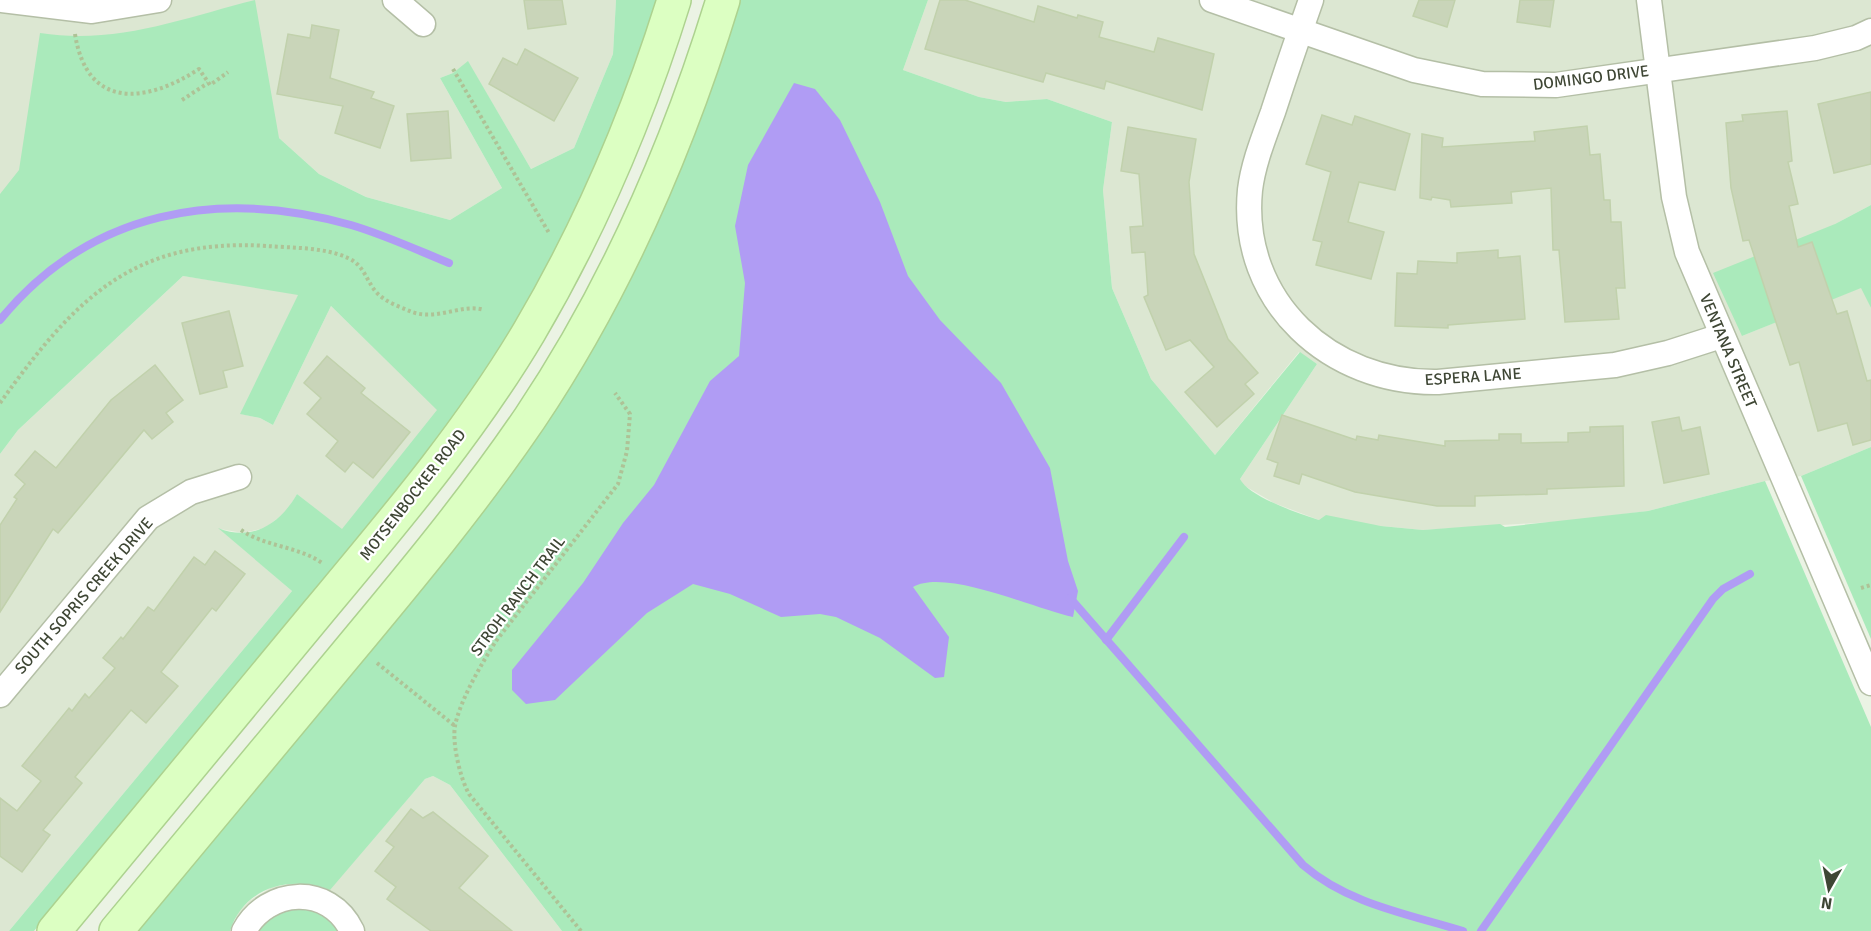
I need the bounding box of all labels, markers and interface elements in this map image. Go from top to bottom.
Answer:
street label: DOMINGO DRIVE [1532,61,1650,95]
street label: VENTANA STREET [1695,291,1761,411]
street label: ESPERA LANE [1424,364,1522,390]
street label: MOTSENBOCKER ROAD [356,425,470,565]
street label: SOUTH SOPRIS CREEK DRIVE [11,514,157,678]
street label: STROH RANCH TRAIL [466,532,570,660]
north arrow [1799,859,1859,919]
text: N [1820,892,1834,914]

